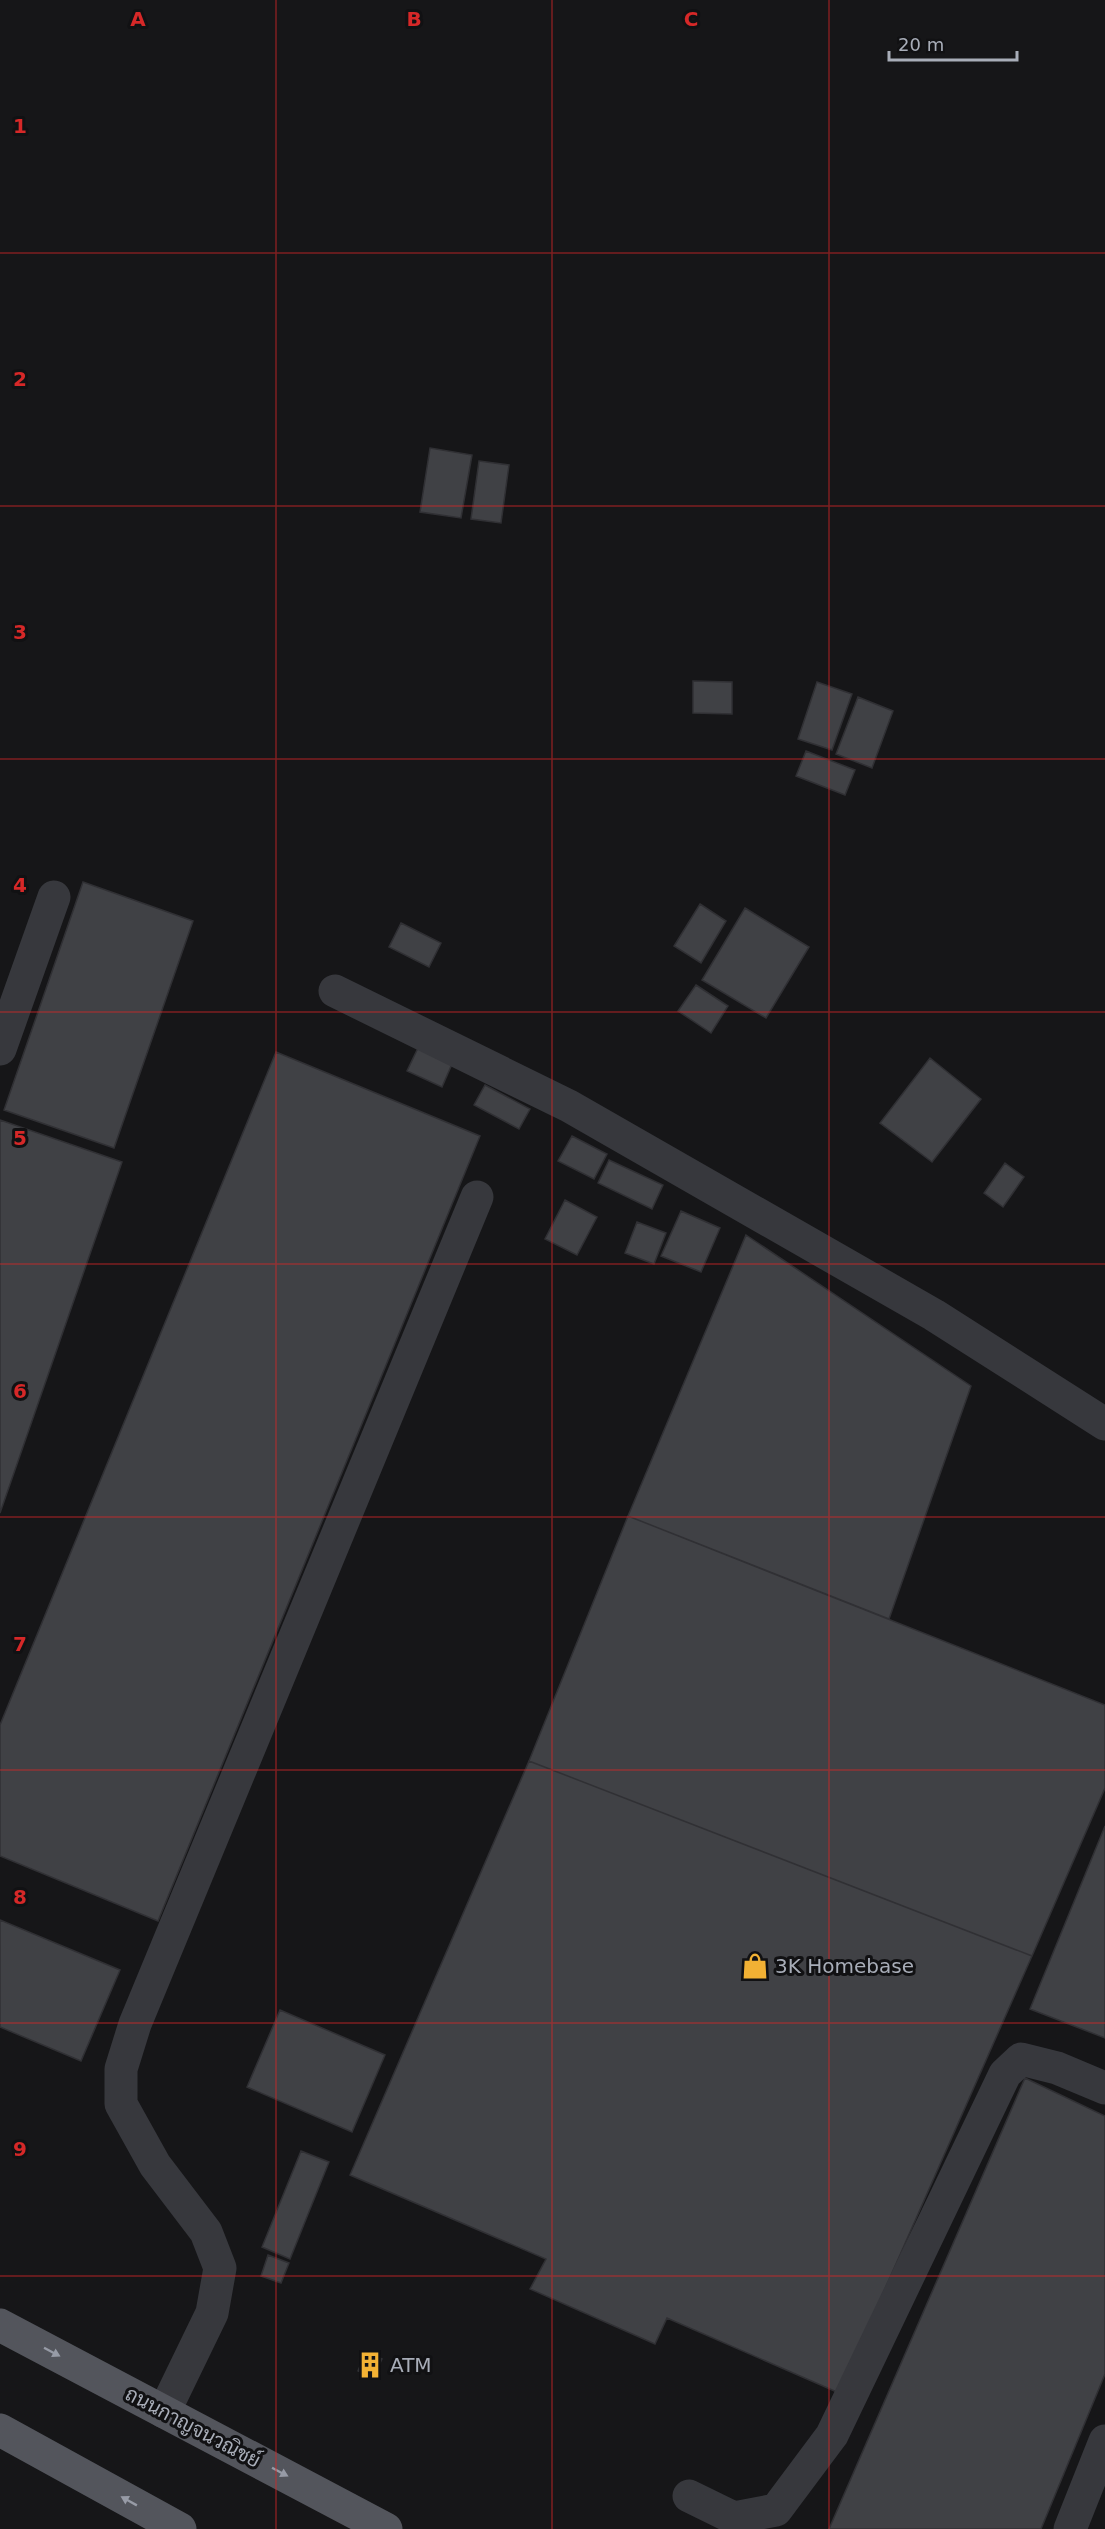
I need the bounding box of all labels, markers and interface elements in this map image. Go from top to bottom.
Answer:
text: A [130,7,146,31]
text: B [406,7,422,31]
text: C [684,7,698,31]
scale bar [889,24,1016,62]
text: 20 m [898,34,944,55]
text: 1 [13,114,27,138]
text: 2 [13,367,27,391]
text: 3 [13,620,27,644]
text: 4 [13,873,27,897]
text: 5 [13,1126,27,1150]
text: 6 [13,1379,27,1403]
text: 7 [13,1632,27,1656]
text: 8 [13,1885,27,1909]
shop icon: 3K Homebase [740,1951,770,1981]
place label: 3K Homebase [775,1954,914,1978]
text: 9 [13,2137,27,2161]
one-way arrow [43,2347,60,2357]
building icon: ATM [355,2350,385,2380]
place label: ATM [390,2353,432,2377]
street label: ถนนกาญจนวณิชย์ [121,2380,265,2473]
one-way arrow [271,2467,289,2477]
one-way arrow [120,2496,137,2506]

